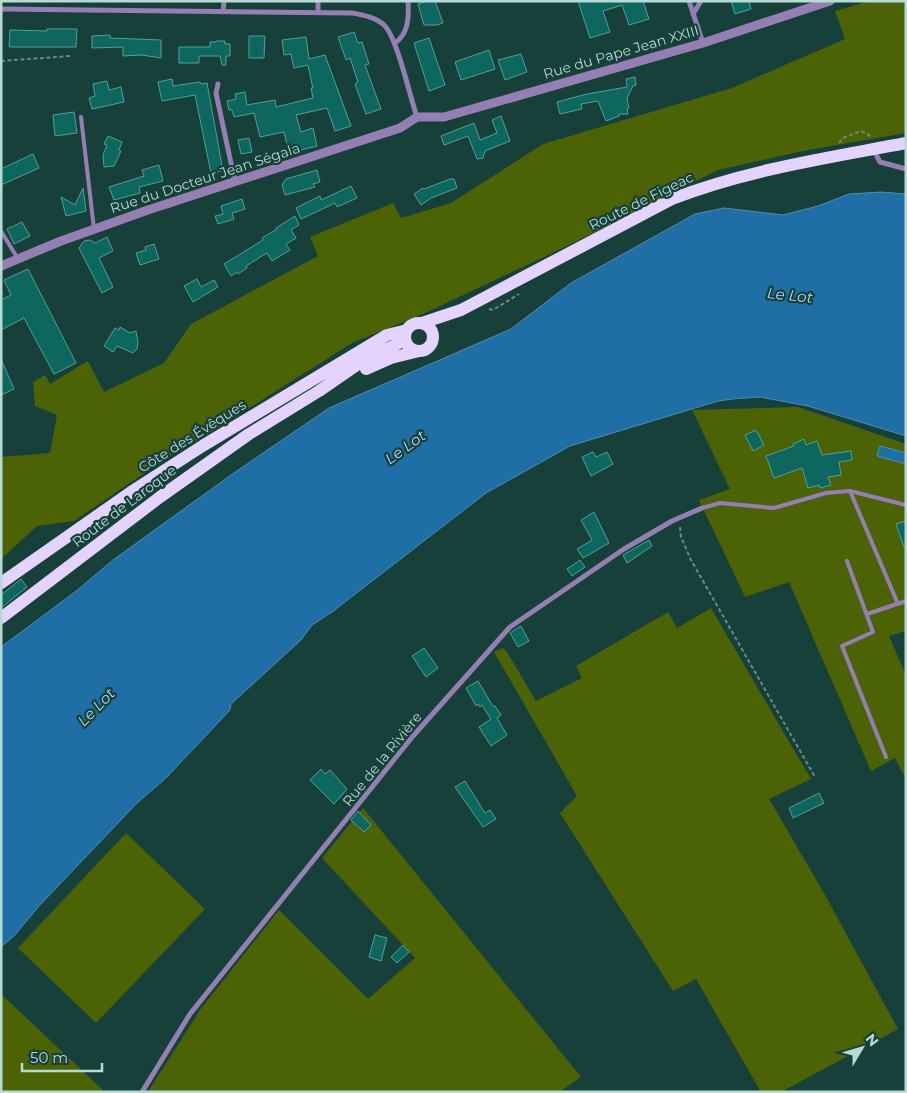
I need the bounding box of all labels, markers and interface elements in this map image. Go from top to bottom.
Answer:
street label: Rue du Pape Jean XXIII [541,21,701,83]
street label: Rue du Docteur Jean Ségala [108,139,302,217]
street label: Route de Figeac [586,168,696,234]
water label: Le Lot [766,283,814,307]
street label: Côte des Évêques [135,396,249,476]
water label: Le Lot [381,426,429,468]
street label: Route de Laroque [68,461,180,551]
water label: Le Lot [73,684,119,730]
street label: Rue de la Rivière [338,708,426,810]
north arrow [837,1023,887,1073]
text: N [862,1030,883,1050]
scale bar [22,1040,102,1072]
text: 50 m [30,1048,68,1067]

